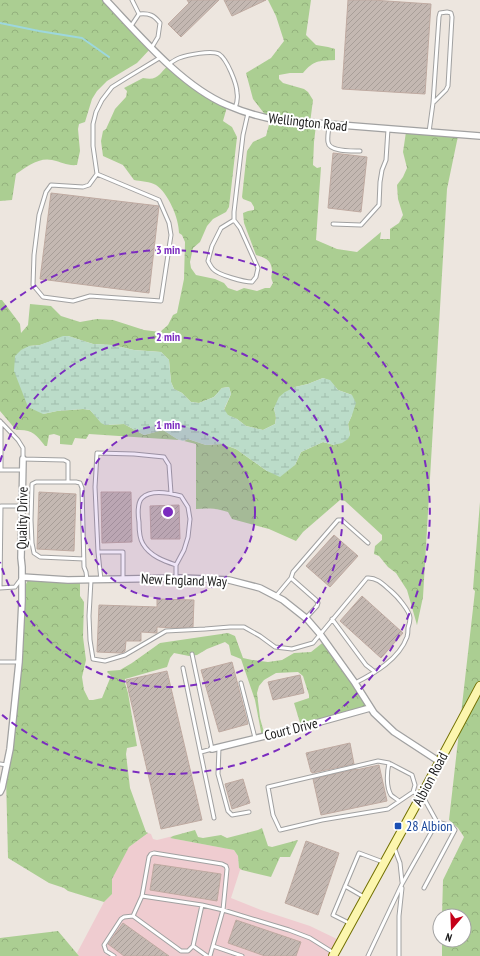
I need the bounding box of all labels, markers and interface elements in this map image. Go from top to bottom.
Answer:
street label: Wellington Road [268,109,348,135]
text: 3 min [156,242,180,257]
text: 2 min [156,329,180,344]
text: 1 min [156,417,180,432]
street label: Quality Drive [12,486,32,550]
centre of rings [161,505,175,519]
street label: New England Way [141,570,228,591]
street label: Court Drive [262,714,320,744]
street label: Albion Road [408,749,452,809]
place label: 28 Albion [406,817,452,835]
marker: 28 Albion [393,821,403,831]
north arrow [432,908,472,948]
text: N [444,930,454,945]

